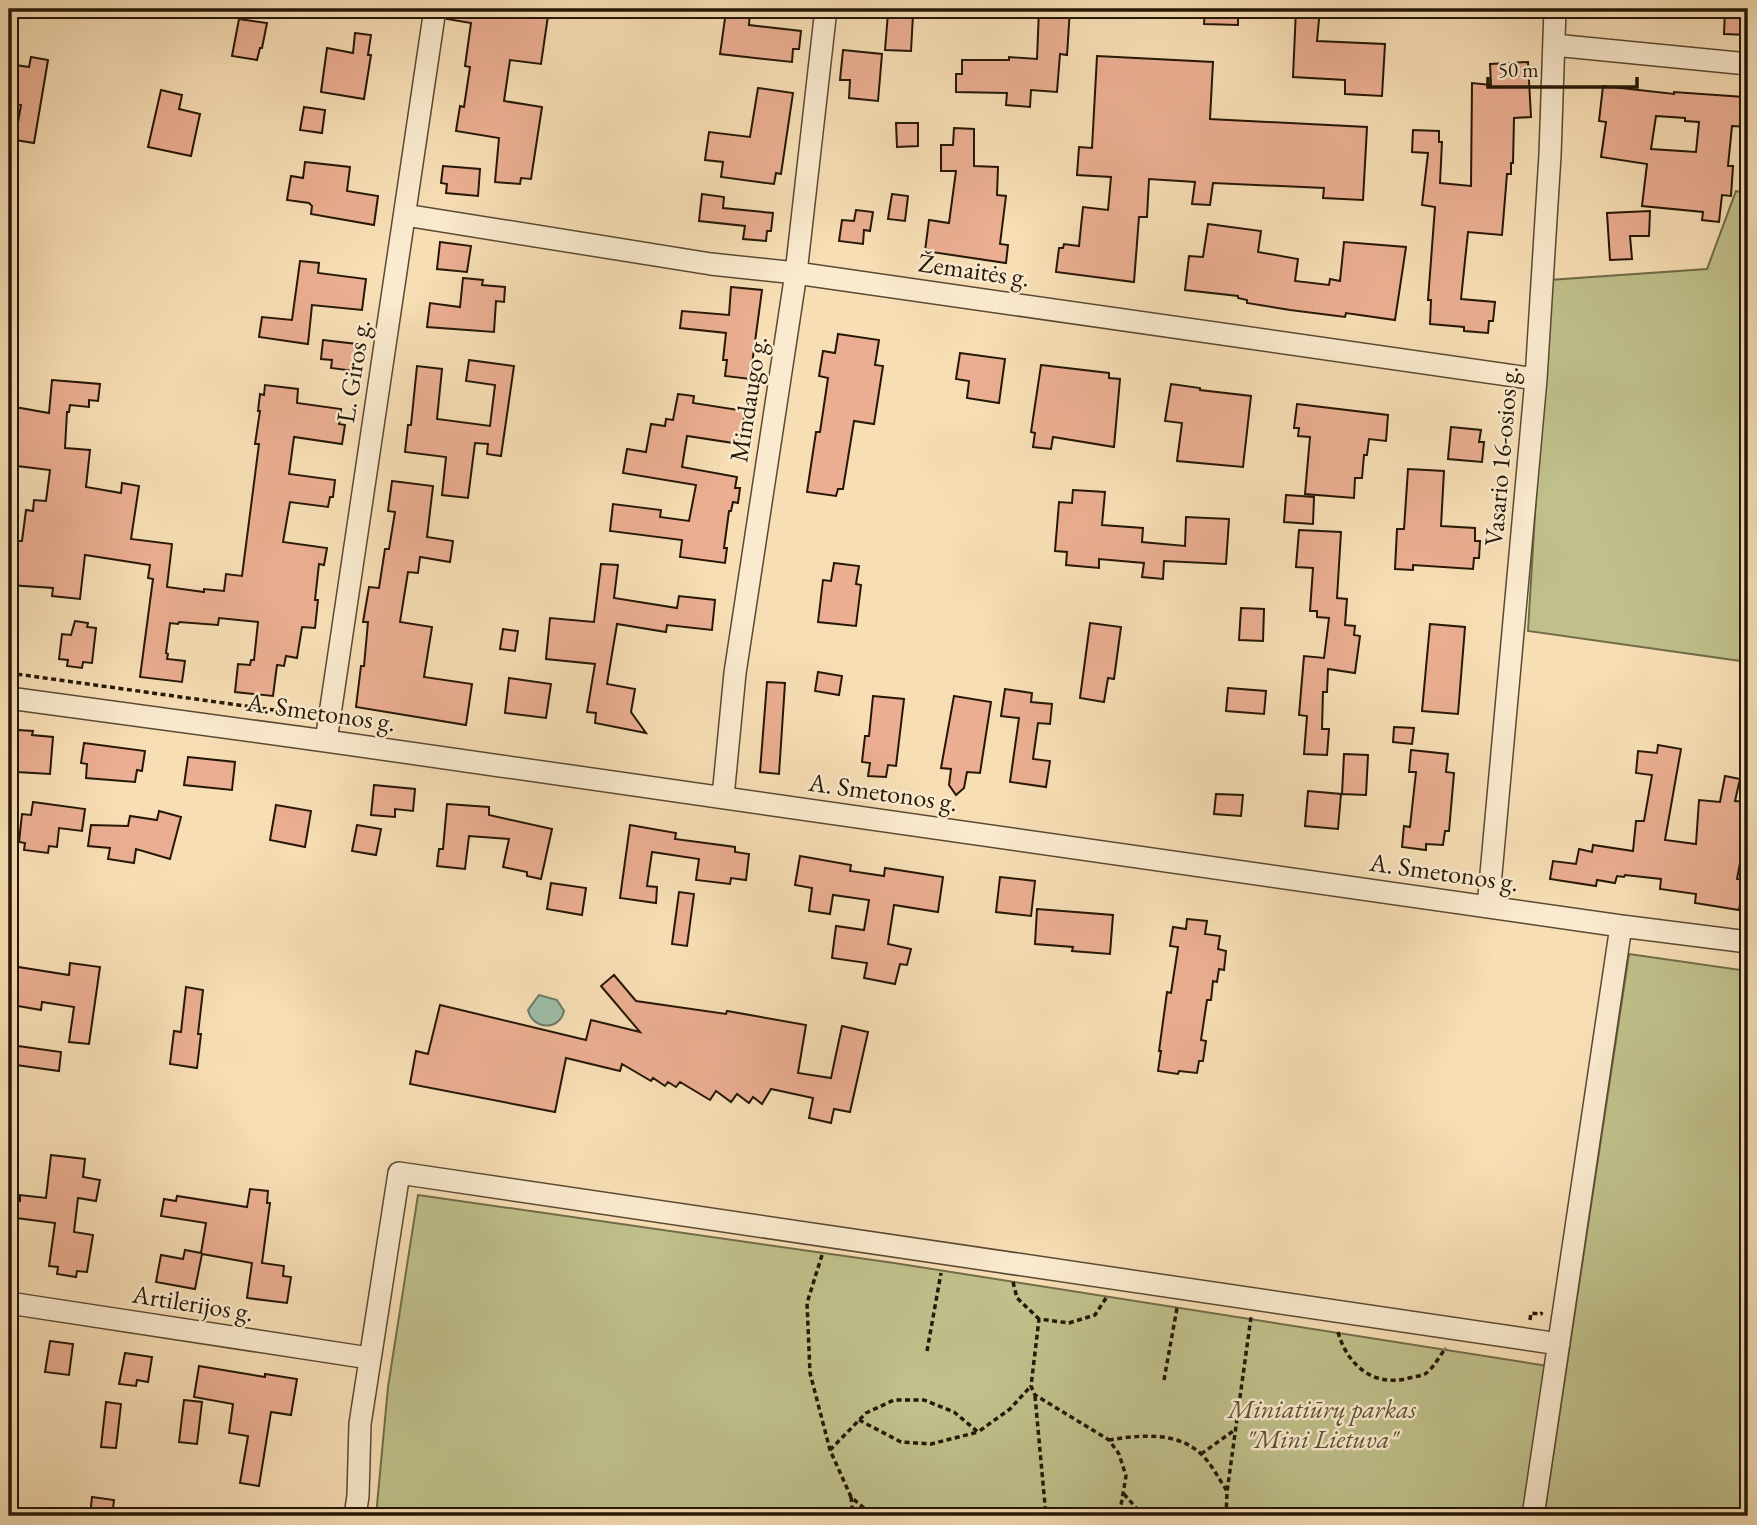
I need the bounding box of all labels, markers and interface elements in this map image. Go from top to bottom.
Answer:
scale bar [1488,46,1636,90]
text: 50 m [1498,56,1539,83]
street label: Žemaitės g. [916,245,1032,295]
street label: L. Giros g. [328,317,378,425]
street label: Mindaugo g. [721,333,775,465]
street label: Vasario 16-osios g. [1476,365,1526,547]
street label: A. Smetonos g. [243,685,398,739]
street label: A. Smetonos g. [805,765,960,819]
street label: A. Smetonos g. [1366,845,1521,899]
street label: Artilerijos g. [129,1276,256,1329]
park label: Miniatiūrų parkas "Mini Lietuva" [1226,1392,1417,1456]

